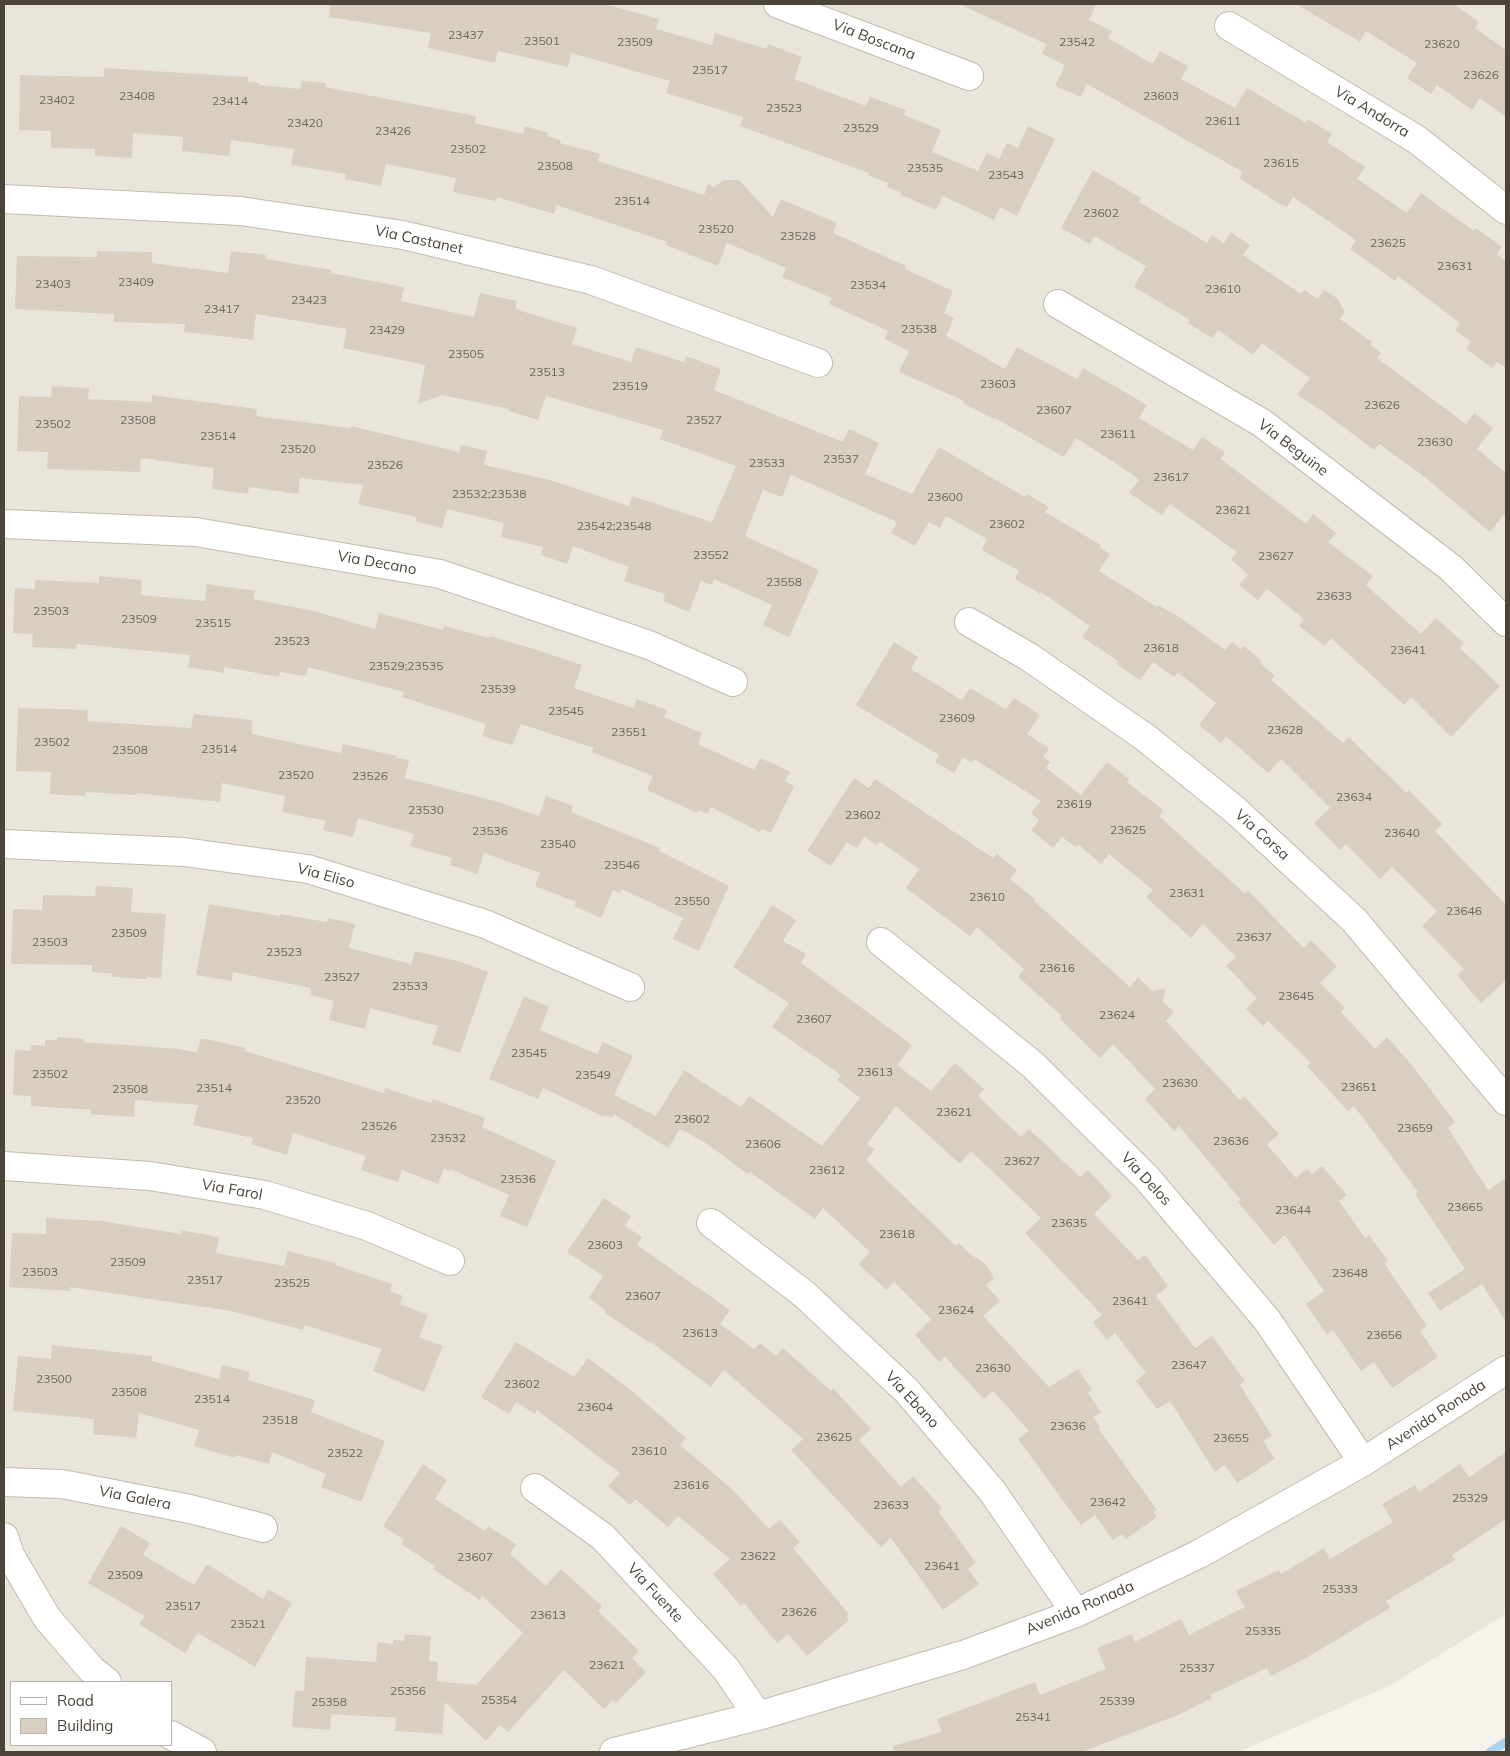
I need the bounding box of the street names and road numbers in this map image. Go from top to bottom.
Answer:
street label: Via Boscana [830,16,918,64]
street label: Via Andorra [1331,83,1413,141]
street label: Via Castanet [373,222,465,258]
street label: Via Beguine [1254,416,1332,480]
street label: Via Decano [336,547,418,579]
street label: Via Corsa [1231,806,1293,864]
street label: Via Eliso [295,860,357,892]
street label: Via Delos [1117,1149,1175,1209]
street label: Via Farol [200,1176,264,1204]
street label: Via Ebano [881,1368,943,1432]
street label: Avenida Ronada [1383,1376,1489,1454]
street label: Via Galera [97,1482,173,1514]
street label: Via Fuente [623,1560,687,1626]
street label: Avenida Ronada [1023,1577,1137,1639]

